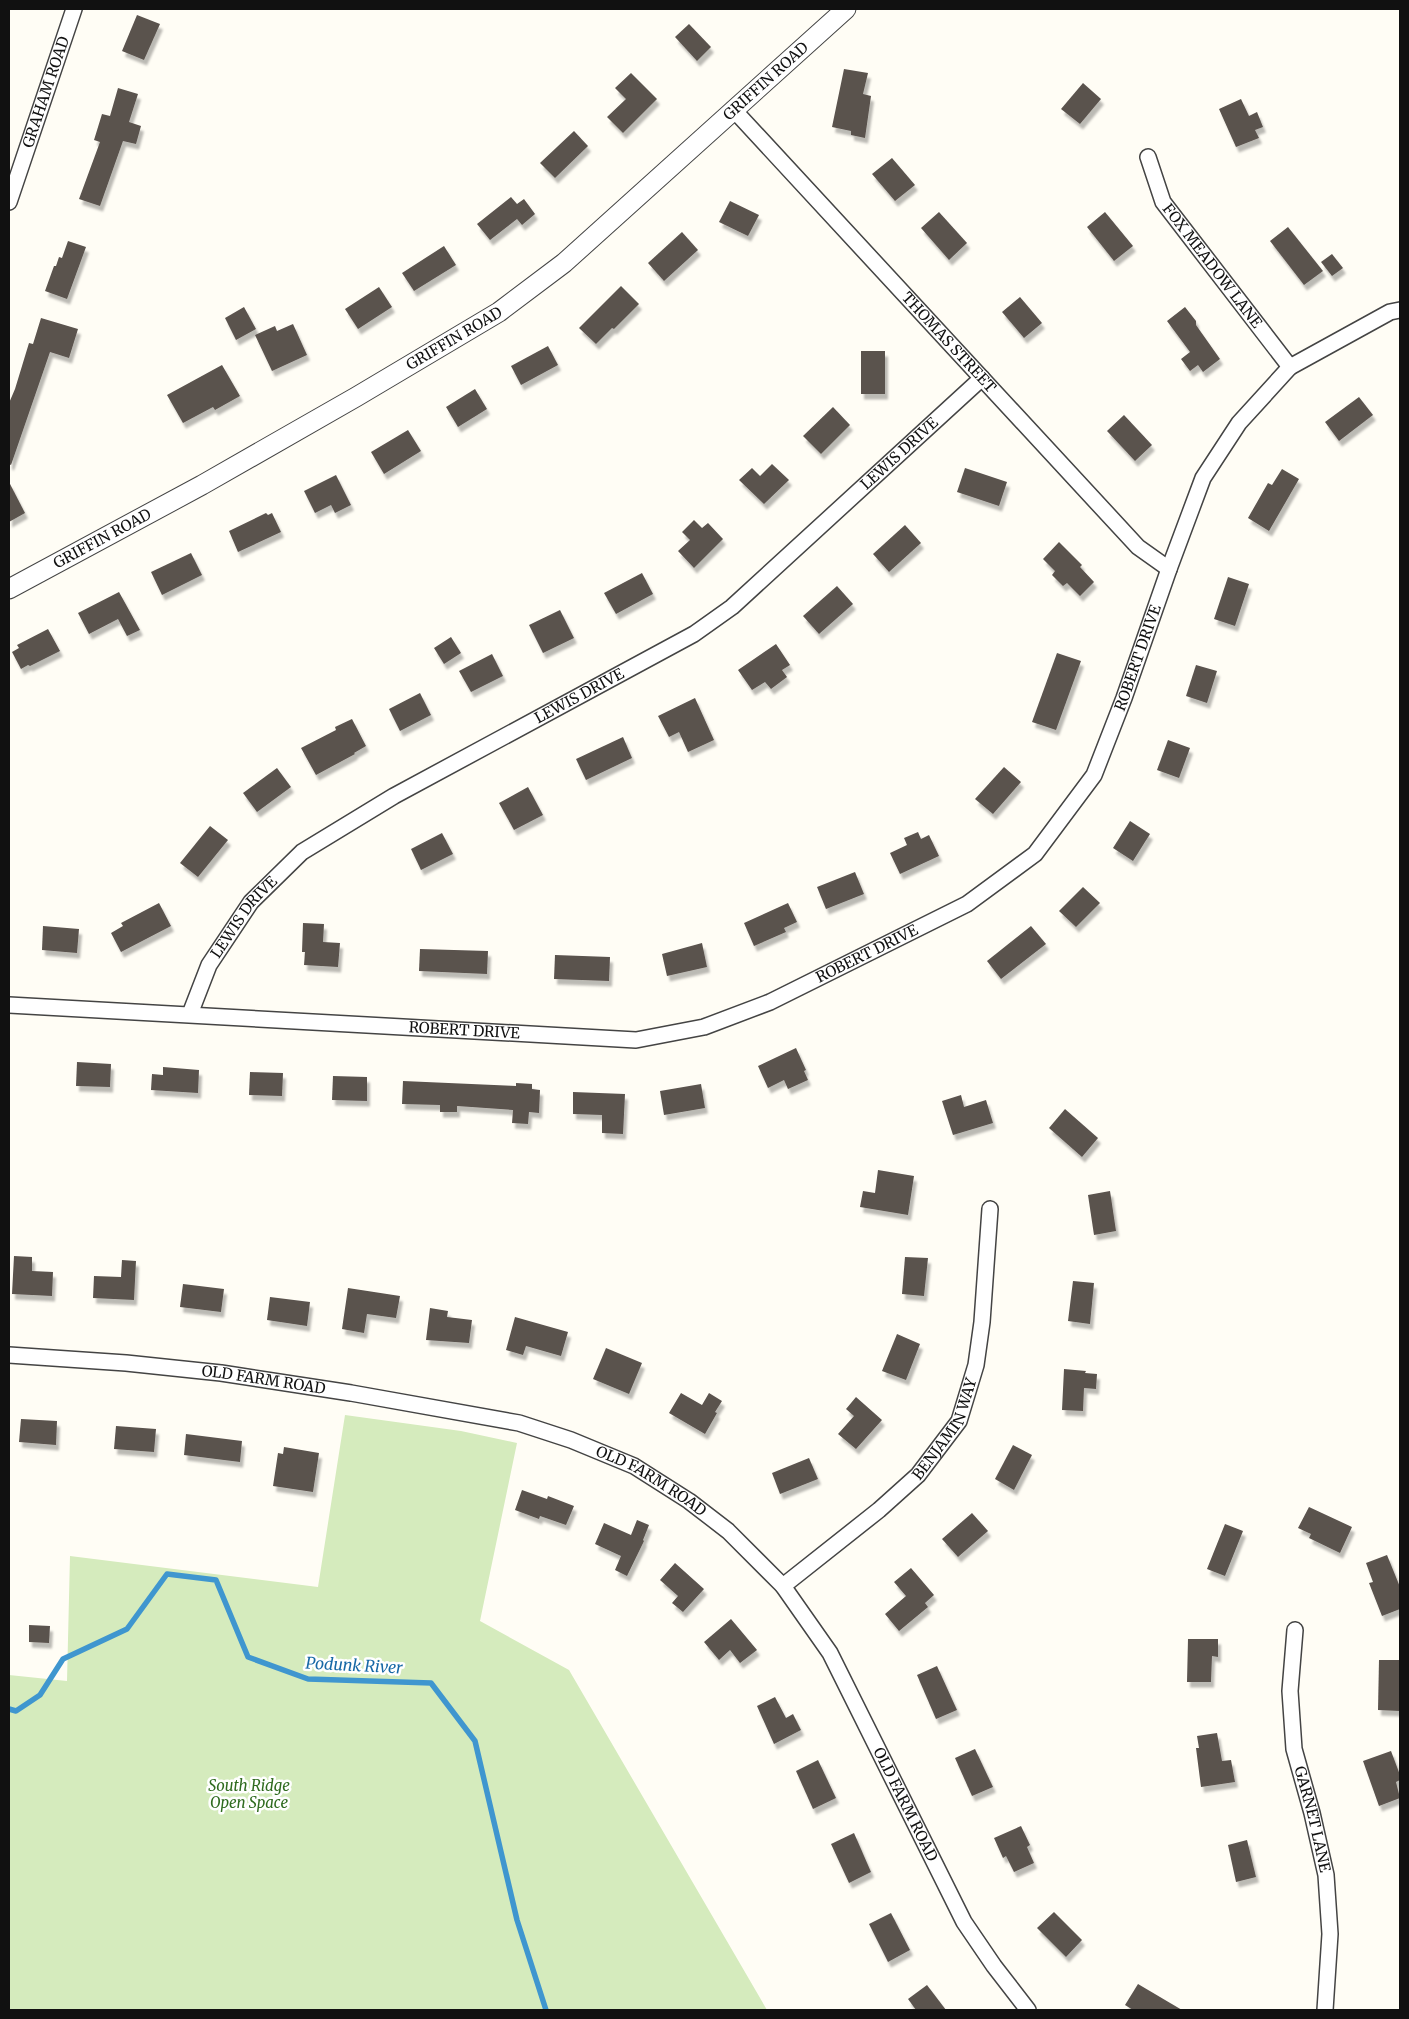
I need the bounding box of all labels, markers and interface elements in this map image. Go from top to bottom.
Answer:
street label: GRAHAM ROAD [18,34,73,150]
street label: GRIFFIN ROAD [719,37,812,124]
street label: FOX MEADOW LANE [1159,200,1267,332]
street label: THOMAS STREET [898,288,1001,397]
street label: GRIFFIN ROAD [403,302,506,374]
street label: LEWIS DRIVE [856,413,942,494]
street label: GRIFFIN ROAD [50,504,154,572]
street label: ROBERT DRIVE [1110,602,1165,714]
street label: LEWIS DRIVE [531,663,627,727]
street label: LEWIS DRIVE [206,871,281,962]
street label: ROBERT DRIVE [813,920,921,987]
street label: ROBERT DRIVE [408,1017,521,1043]
street label: OLD FARM ROAD [201,1361,327,1398]
street label: BENJAMIN WAY [908,1375,981,1483]
street label: OLD FARM ROAD [593,1441,710,1520]
water label: Podunk River [305,1652,403,1678]
street label: OLD FARM ROAD [870,1744,942,1864]
street label: GARNET LANE [1290,1764,1335,1874]
park label: South Ridge Open Space [208,1776,290,1812]

